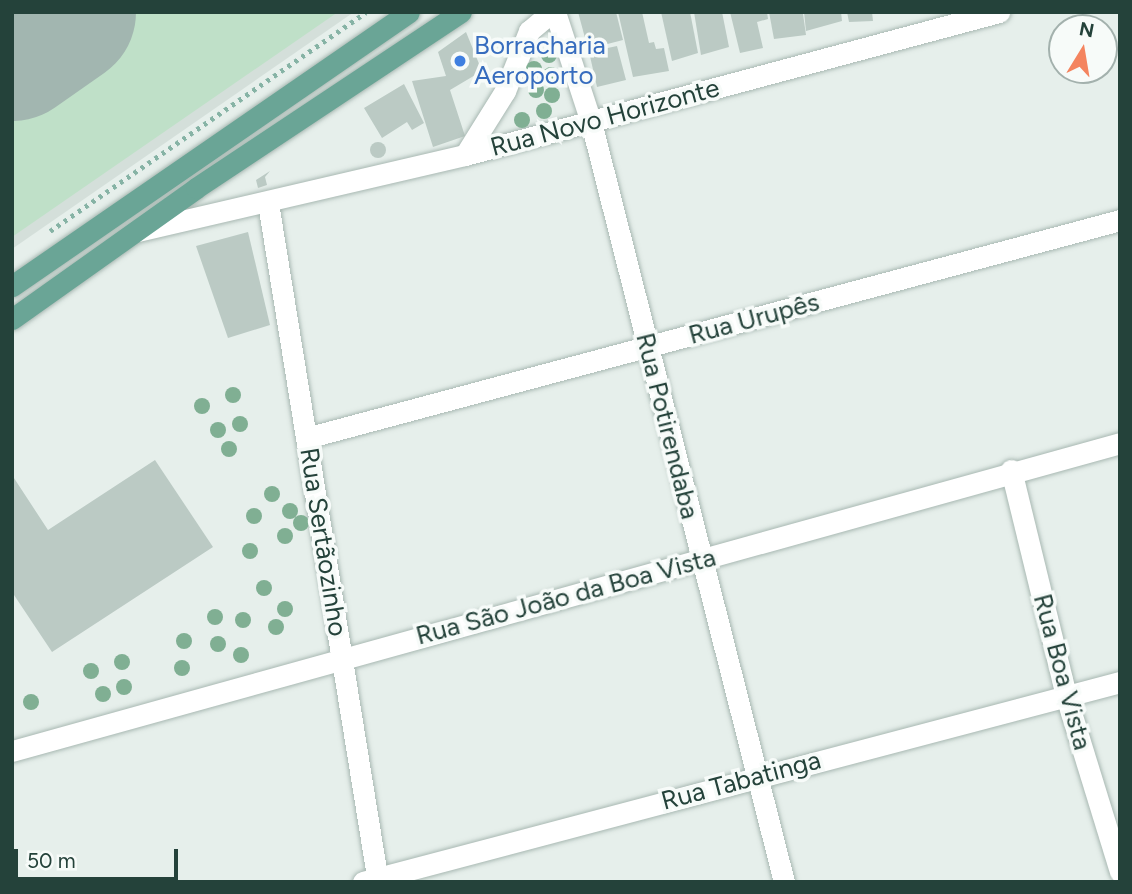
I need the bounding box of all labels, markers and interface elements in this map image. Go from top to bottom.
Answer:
north arrow [1048,14,1118,84]
text: N [1077,17,1096,43]
place label: Borracharia Aeroporto [474,30,606,92]
marker: Borracharia Aeroporto [452,53,468,69]
street label: Rua Novo Horizonte [487,72,723,164]
street label: Rua Urupês [685,287,823,351]
street label: Rua Potirendaba [629,330,705,522]
street label: Rua Sertãozinho [293,446,353,638]
street label: Rua São João da Boa Vista [413,542,719,652]
street label: Rua Boa Vista [1026,591,1098,753]
street label: Rua Tabatinga [658,745,824,817]
scale bar [18,834,182,878]
text: 50 m [27,848,76,873]

